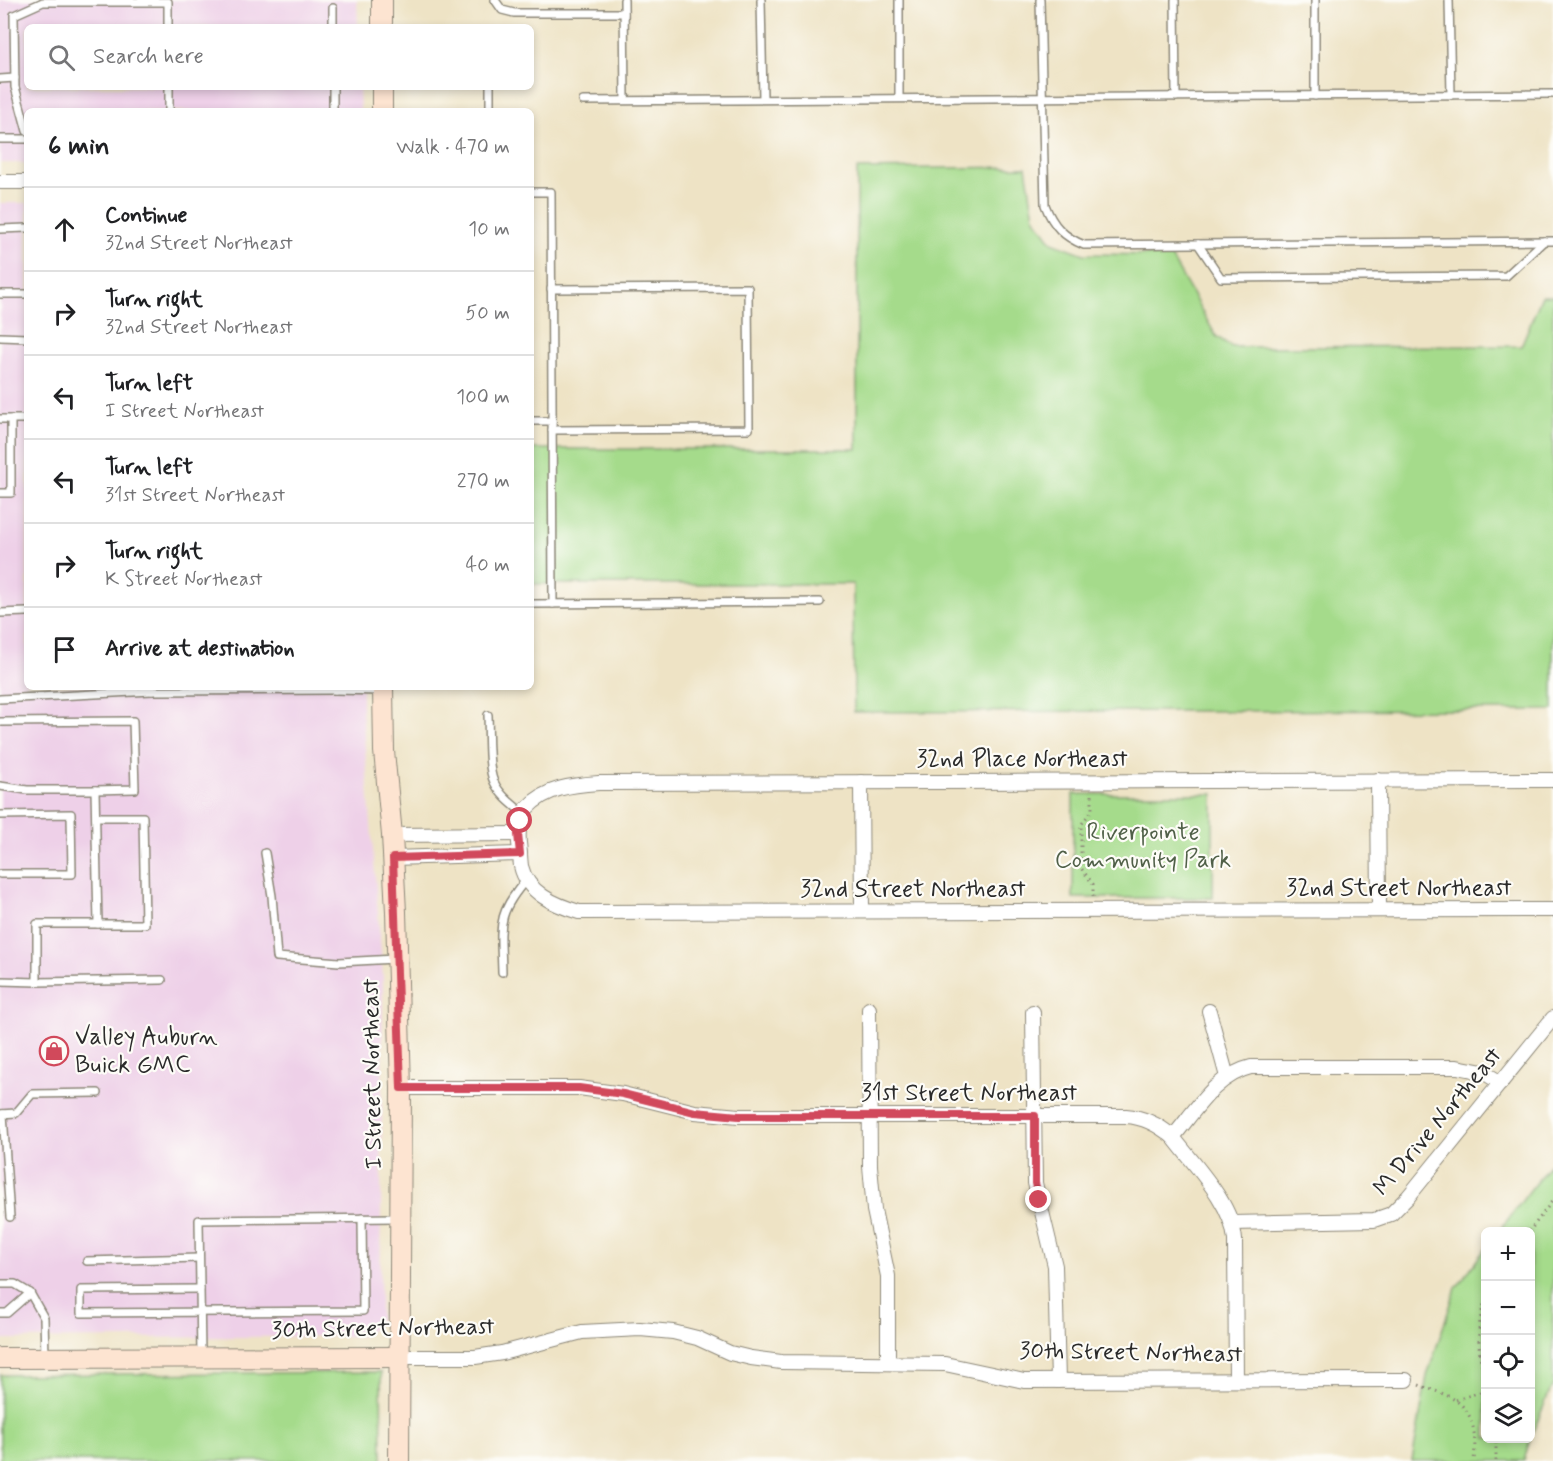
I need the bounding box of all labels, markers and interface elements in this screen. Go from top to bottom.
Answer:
search box [24,24,534,90]
icon: search [45,41,78,74]
text: Search here [93,43,204,71]
text: 6 min [48,130,110,164]
text: Walk · 470 m [396,134,510,161]
text: Continue [105,202,187,230]
icon: ahead [48,213,81,246]
text: 10 m [468,216,510,243]
text: 32nd Street Northeast [105,230,293,257]
text: Turn right [105,286,203,314]
icon: right [48,297,81,330]
text: 50 m [465,300,510,327]
text: 32nd Street Northeast [105,314,293,341]
text: Turn left [105,370,193,398]
icon: left [48,381,81,414]
text: 100 m [456,384,510,411]
text: I Street Northeast [105,398,264,425]
text: Turn left [105,454,193,482]
icon: left [48,465,81,498]
text: 270 m [457,468,510,495]
text: 31st Street Northeast [105,482,285,509]
text: Turn right [105,538,203,566]
icon: right [48,549,81,582]
text: 40 m [466,552,510,579]
text: K Street Northeast [105,566,262,593]
icon: arrive [48,633,81,666]
text: Arrive at destination [105,635,295,663]
street label: 32nd Place Northeast [916,744,1128,775]
route start [506,807,532,833]
park label: Riverpointe Community Park [1055,817,1231,876]
street label: 32nd Street Northeast [1286,873,1512,904]
street label: 32nd Street Northeast [800,874,1026,905]
street label: I Street Northeast [356,978,390,1170]
place label: Valley Auburn Buick GMC [75,1022,218,1081]
shop icon: Valley Auburn Buick GMC [38,1035,70,1067]
street label: M Drive Northeast [1367,1041,1510,1203]
street label: 31st Street Northeast [861,1078,1077,1109]
route end [1025,1186,1051,1212]
map controls [1481,1227,1535,1443]
button: + [1481,1227,1535,1281]
button: − [1481,1281,1535,1335]
street label: 30th Street Northeast [271,1312,495,1346]
button: locate [1481,1335,1535,1389]
street label: 30th Street Northeast [1019,1336,1243,1370]
button: layers [1481,1389,1535,1443]

